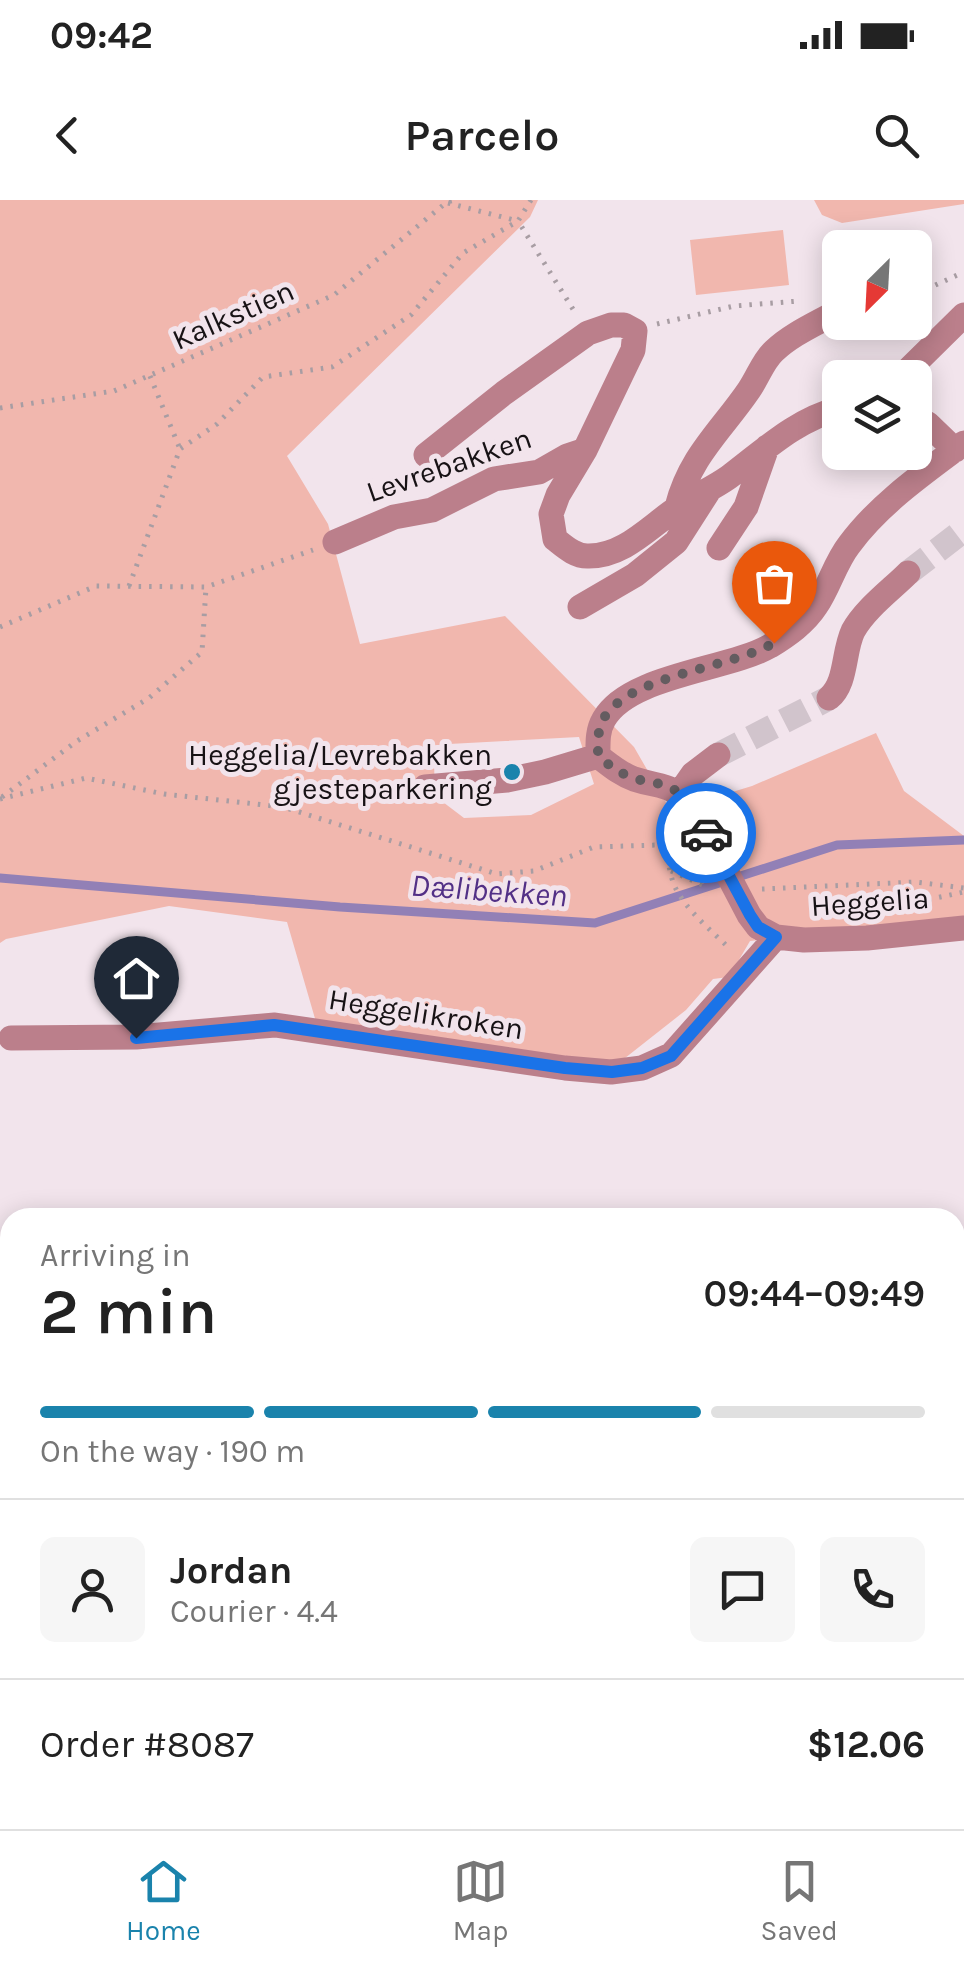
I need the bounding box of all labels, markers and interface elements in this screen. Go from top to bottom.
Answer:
text: 09:42 [50,13,153,58]
icon: back [40,108,95,163]
icon: search [869,108,924,163]
text: Parcelo [405,109,559,161]
north arrow [822,230,932,340]
map controls [822,230,932,470]
street label: Kalkstien [167,272,299,358]
button: layers [822,360,932,470]
street label: Levrebakken [362,420,536,510]
pin [732,541,817,644]
icon: bag [747,556,802,611]
place label: Heggelia/Levrebakken gjesteparkering [188,737,492,807]
marker: Heggelia/Levrebakken gjesteparkering [501,761,523,783]
courier [656,783,756,883]
icon: car [679,806,734,861]
water label: Dælibekken [410,867,568,914]
street label: Heggelia [810,880,930,924]
pin [94,936,179,1039]
icon: home [109,951,164,1006]
street label: Heggelikroken [326,981,526,1047]
text: Arriving in [40,1237,191,1274]
text: 09:44–09:49 [703,1271,925,1316]
text: 2 min [40,1273,217,1349]
text: On the way · 190 m [40,1433,305,1470]
button: person [40,1537,145,1642]
button: chat [690,1537,795,1642]
button: phone [820,1537,925,1642]
text: Jordan [170,1548,293,1593]
text: Courier · 4.4 [170,1593,338,1630]
text: Order #8087 [40,1722,254,1767]
text: $12.06 [807,1722,925,1767]
tab: Home [126,1854,201,1947]
tab: Map [453,1854,508,1947]
tab: Saved [761,1854,838,1947]

